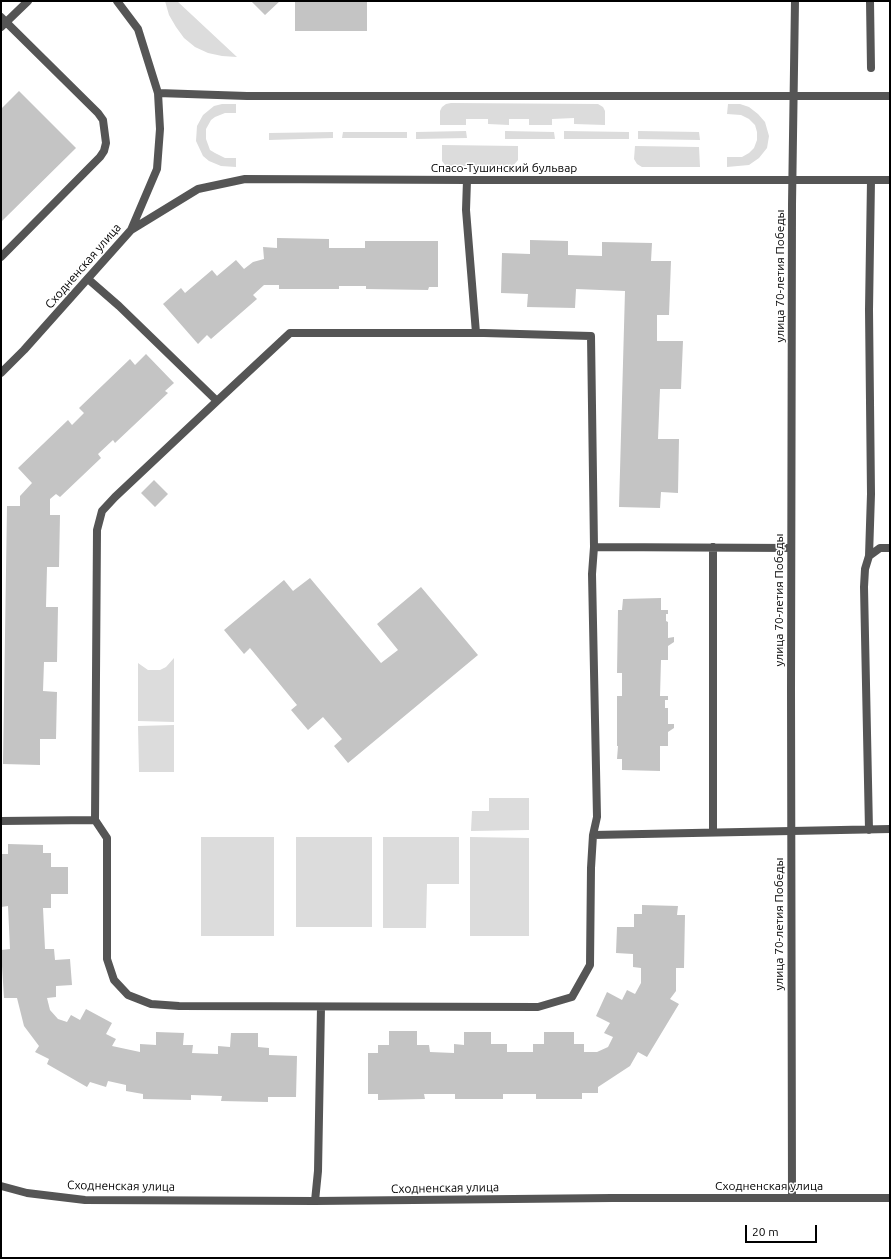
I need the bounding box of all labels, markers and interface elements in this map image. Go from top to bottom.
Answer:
street label: Спасо-Тушинский бульвар [431,161,577,175]
street label: улица 70-летия Победы [773,210,787,342]
street label: Сходненская улица [42,220,124,312]
street label: улица 70-летия Победы [772,534,786,666]
street label: улица 70-летия Победы [772,858,786,990]
street label: Сходненская улица [67,1178,175,1194]
street label: Сходненская улица [715,1179,823,1193]
street label: Сходненская улица [391,1180,499,1196]
scale bar [747,1217,819,1243]
text: 20 m [752,1225,779,1238]

